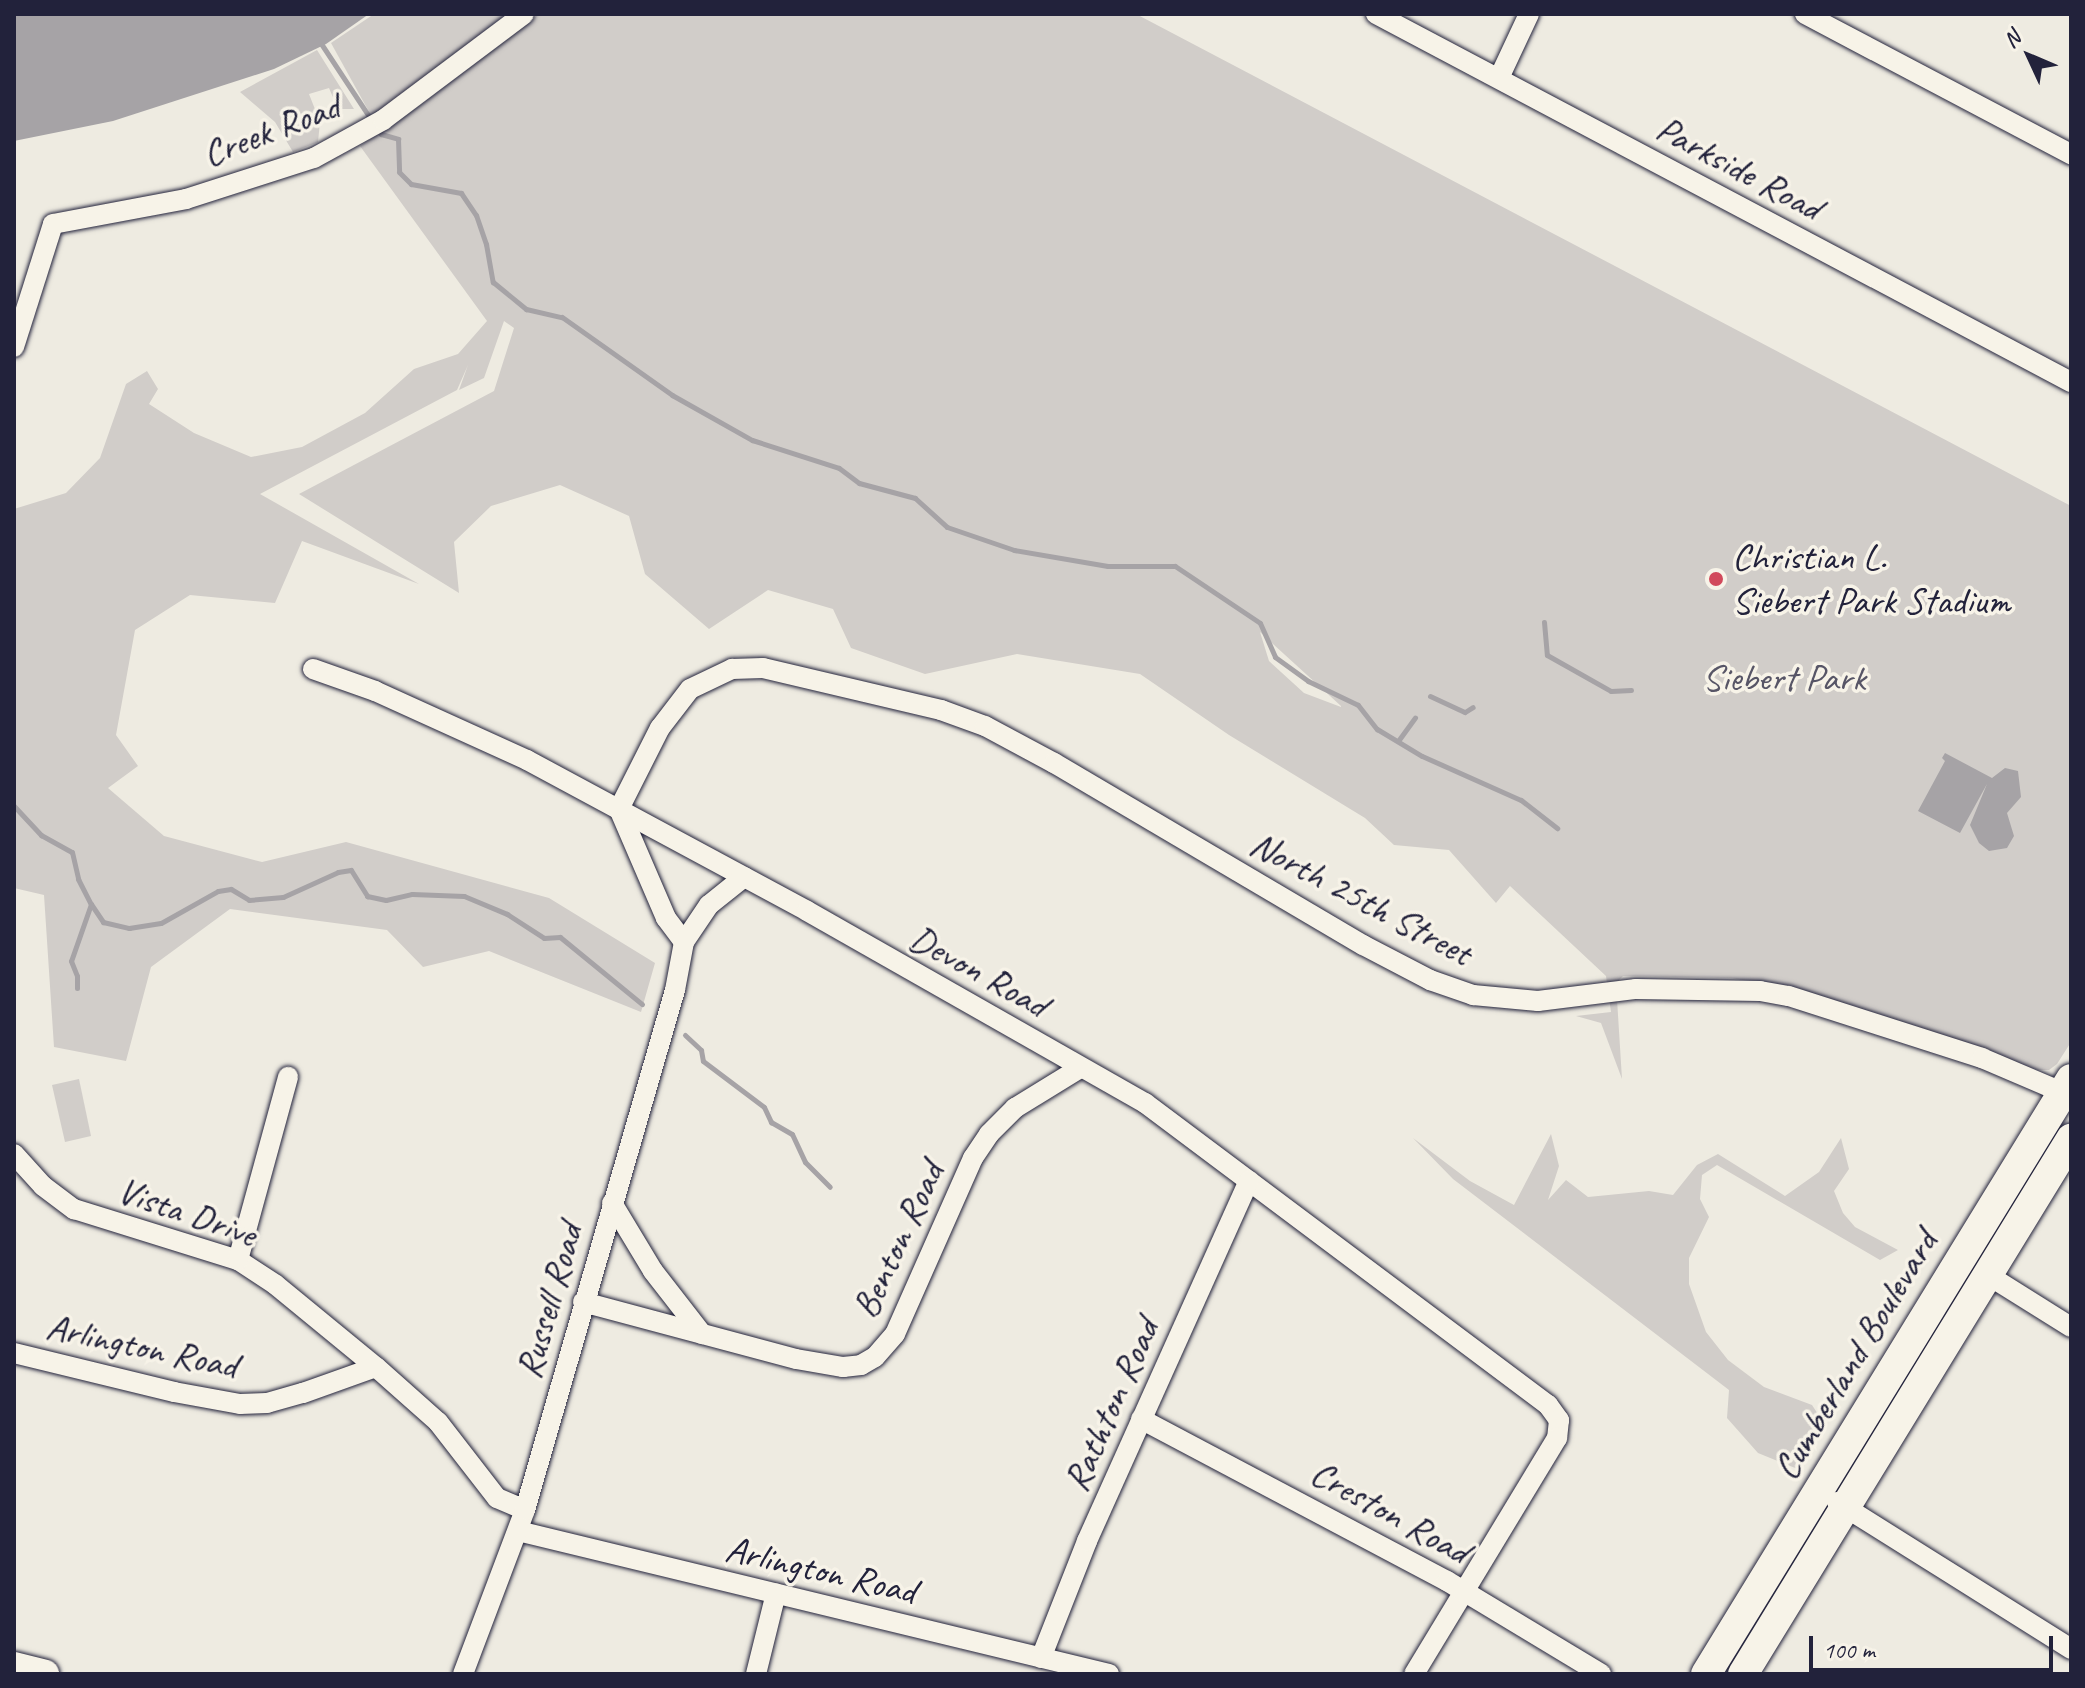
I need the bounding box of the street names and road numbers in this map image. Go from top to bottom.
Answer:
street label: Creek Road [196,83,346,177]
street label: Parkside Road [1649,106,1829,230]
street label: North 25th Street [1242,820,1480,976]
street label: Devon Road [902,915,1056,1027]
street label: Benton Road [842,1156,954,1324]
street label: Vista Drive [112,1167,262,1257]
street label: Russell Road [505,1219,593,1383]
street label: Cumberland Boulevard [1763,1222,1947,1488]
street label: Arlington Road [43,1304,241,1388]
street label: Rathton Road [1053,1312,1169,1498]
street label: Creston Road [1303,1450,1477,1574]
street label: Arlington Road [722,1526,920,1614]

